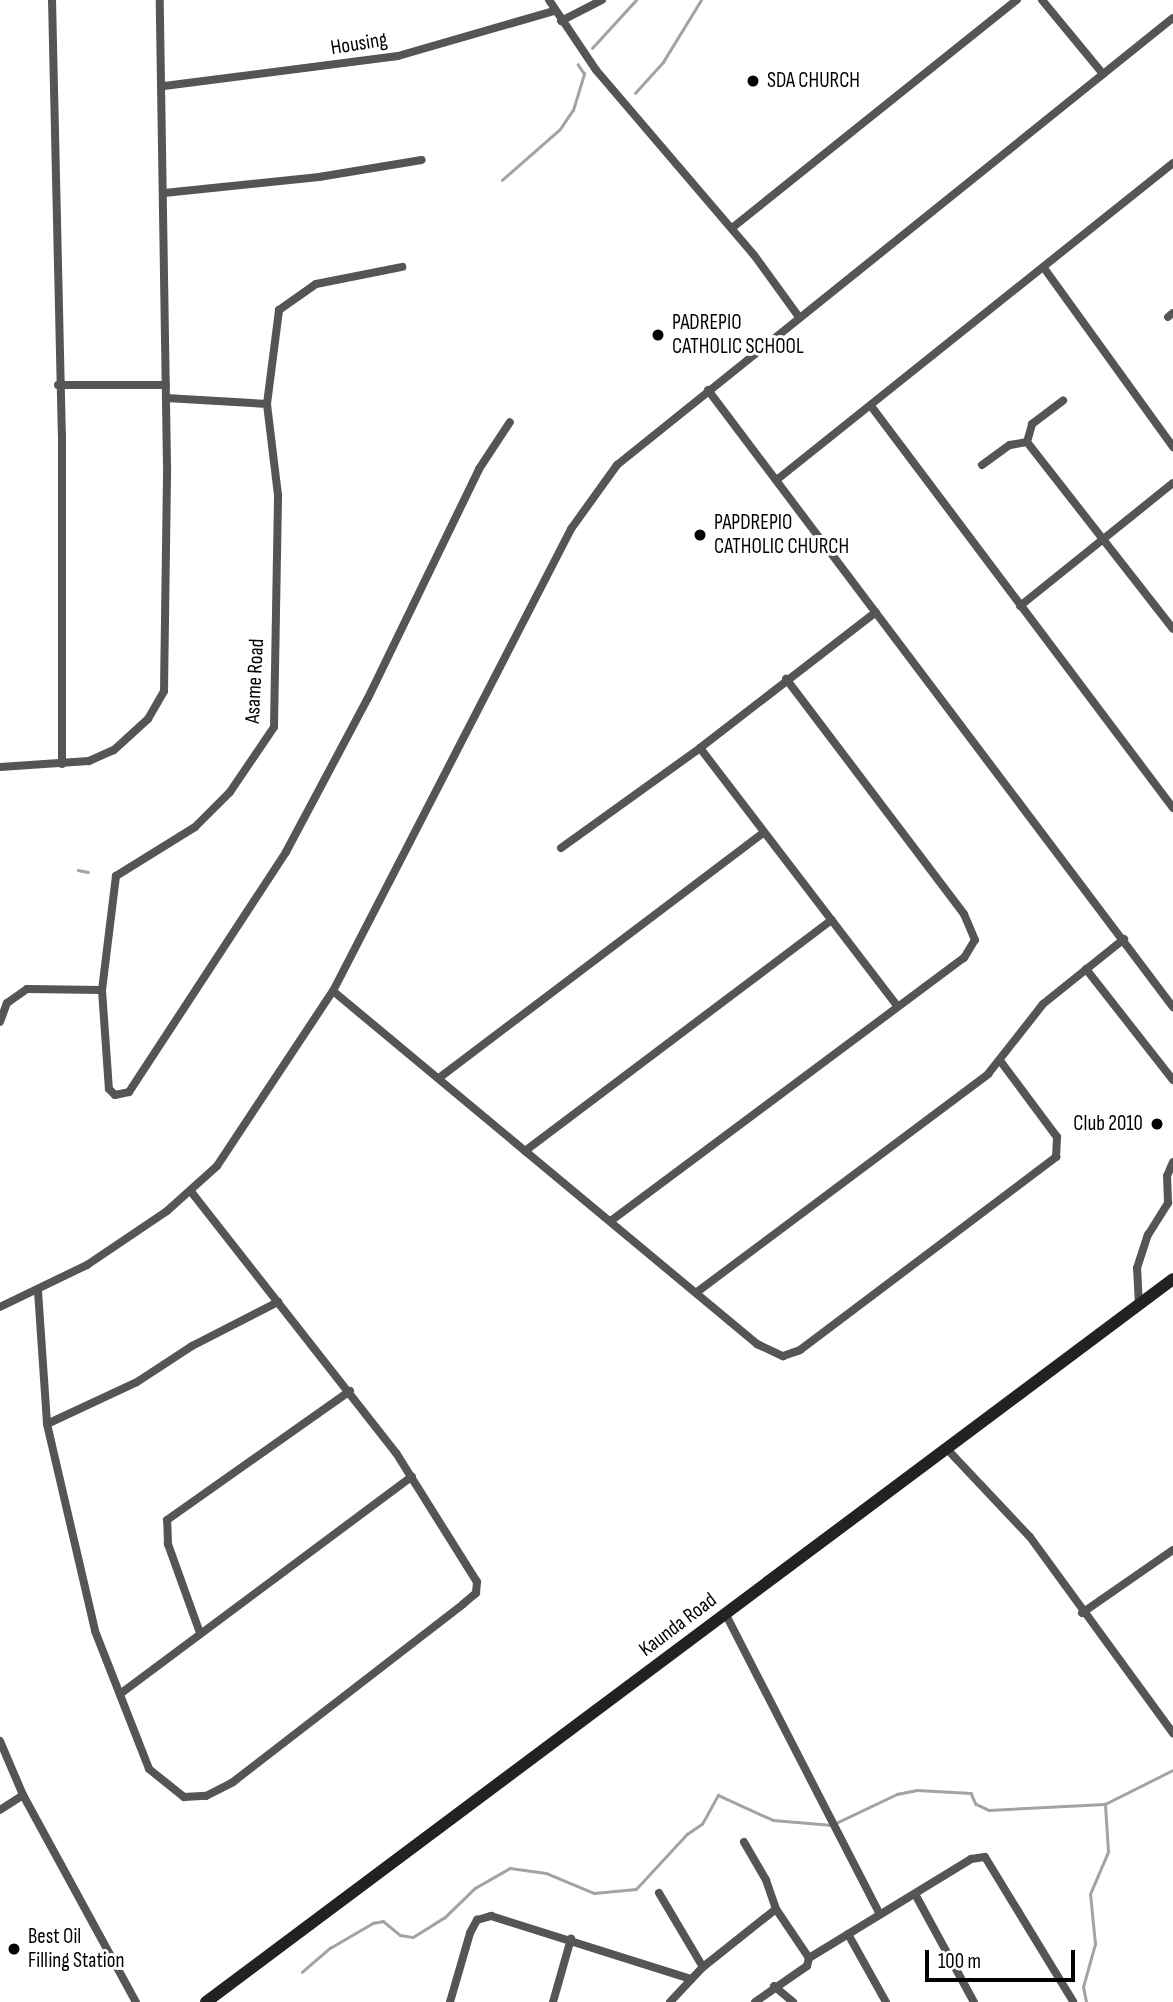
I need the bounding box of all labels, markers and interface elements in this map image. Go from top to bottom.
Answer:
street label: Housing [329,27,389,61]
place label: SDA CHURCH [767,68,860,94]
marker: SDA CHURCH [745,73,761,89]
place label: PADREPIO CATHOLIC SCHOOL [672,310,804,360]
marker: PADREPIO CATHOLIC SCHOOL [650,327,666,343]
place label: PAPDREPIO CATHOLIC CHURCH [714,510,849,560]
marker: PAPDREPIO CATHOLIC CHURCH [692,527,708,543]
street label: Asame Road [240,638,270,724]
place label: Club 2010 [1073,1111,1143,1137]
marker: Club 2010 [1149,1116,1165,1132]
street label: Kaunda Road [634,1588,722,1662]
place label: Best Oil Filling Station [28,1924,124,1974]
scale bar [928,1936,1078,1980]
marker: Best Oil Filling Station [6,1941,22,1957]
text: 100 m [938,1949,981,1974]

